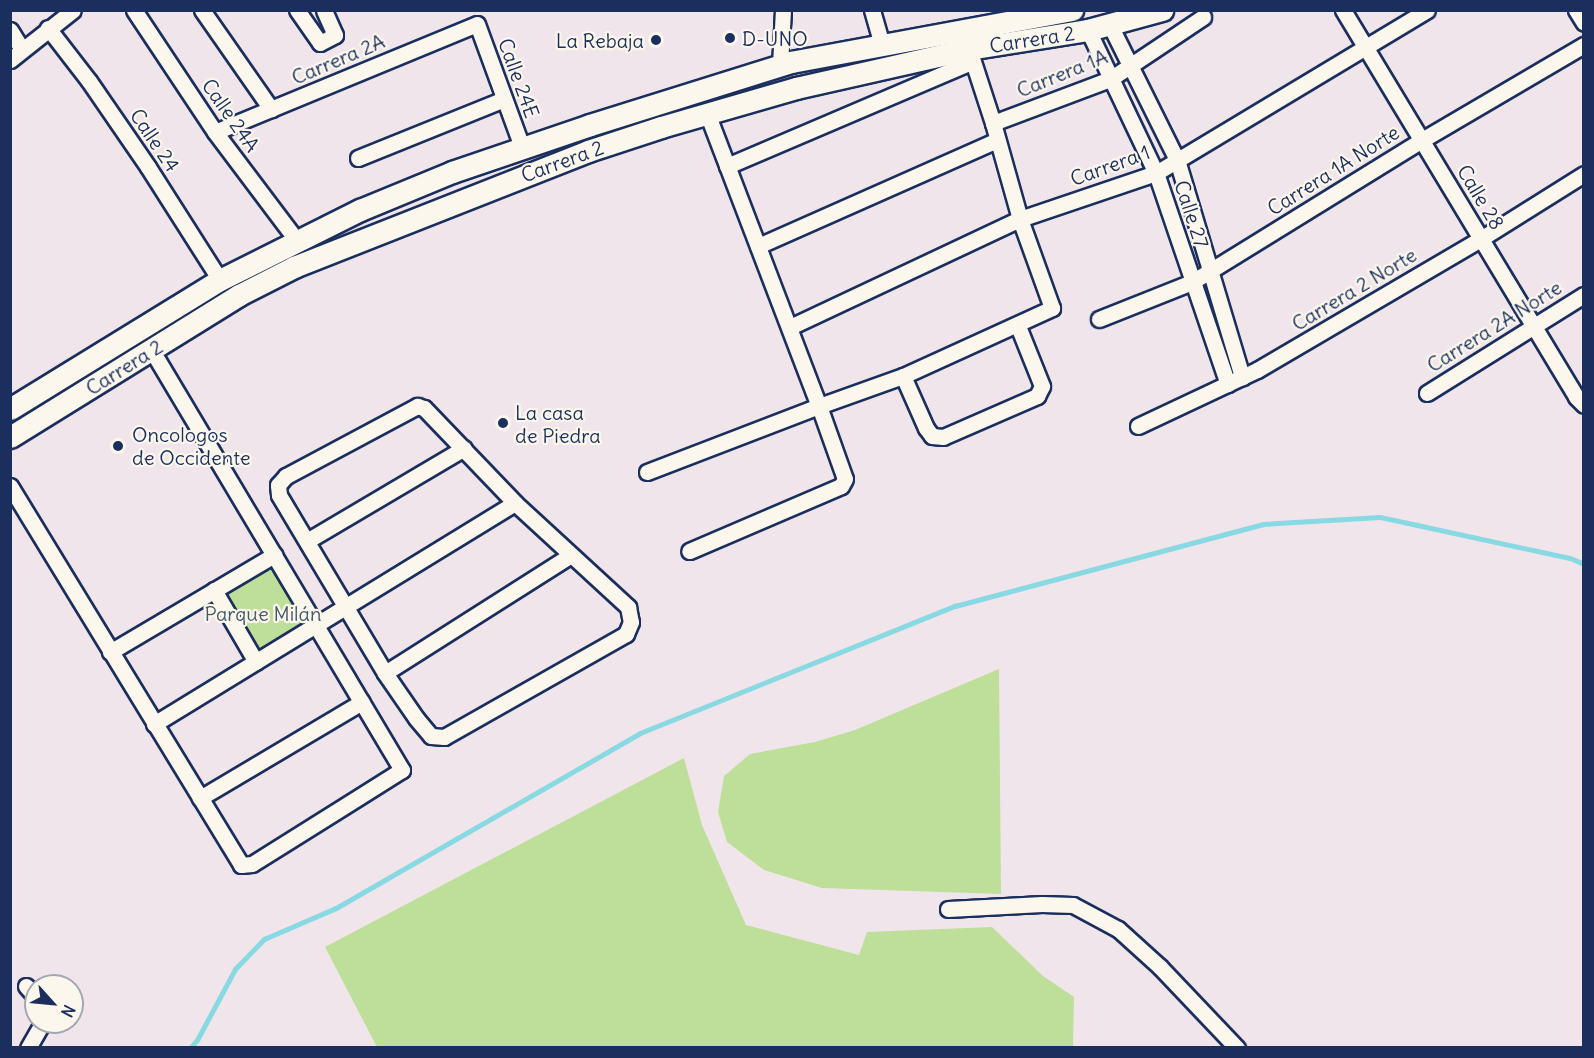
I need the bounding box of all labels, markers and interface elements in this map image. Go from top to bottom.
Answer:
street label: Carrera 2 [988,20,1076,58]
place label: D-UNO [742,26,808,50]
place label: La Rebaja [556,28,644,52]
street label: Carrera 2A [288,29,388,89]
marker: D-UNO [723,31,737,45]
marker: La Rebaja [649,33,663,47]
street label: Calle 24E [494,35,544,121]
street label: Carrera 1A [1013,44,1111,102]
street label: Calle 24A [197,74,265,156]
street label: Calle 24 [125,104,185,176]
street label: Carrera 1A Norte [1263,120,1403,220]
street label: Carrera 2 [517,135,607,187]
street label: Carrera 1 [1067,140,1153,190]
street label: Calle 28 [1452,160,1510,234]
street label: Calle 27 [1170,177,1214,251]
street label: Carrera 2 Norte [1287,242,1421,336]
street label: Carrera 2A Norte [1422,275,1566,377]
street label: Carrera 2 [81,334,167,400]
place label: La casa de Piedra [515,400,601,447]
marker: La casa de Piedra [496,416,510,430]
place label: Oncologos de Occidente [132,422,250,469]
marker: Oncologos de Occidente [109,437,127,455]
park label: Parque Milán [204,601,322,625]
north arrow [24,974,84,1034]
text: N [57,1002,80,1021]

